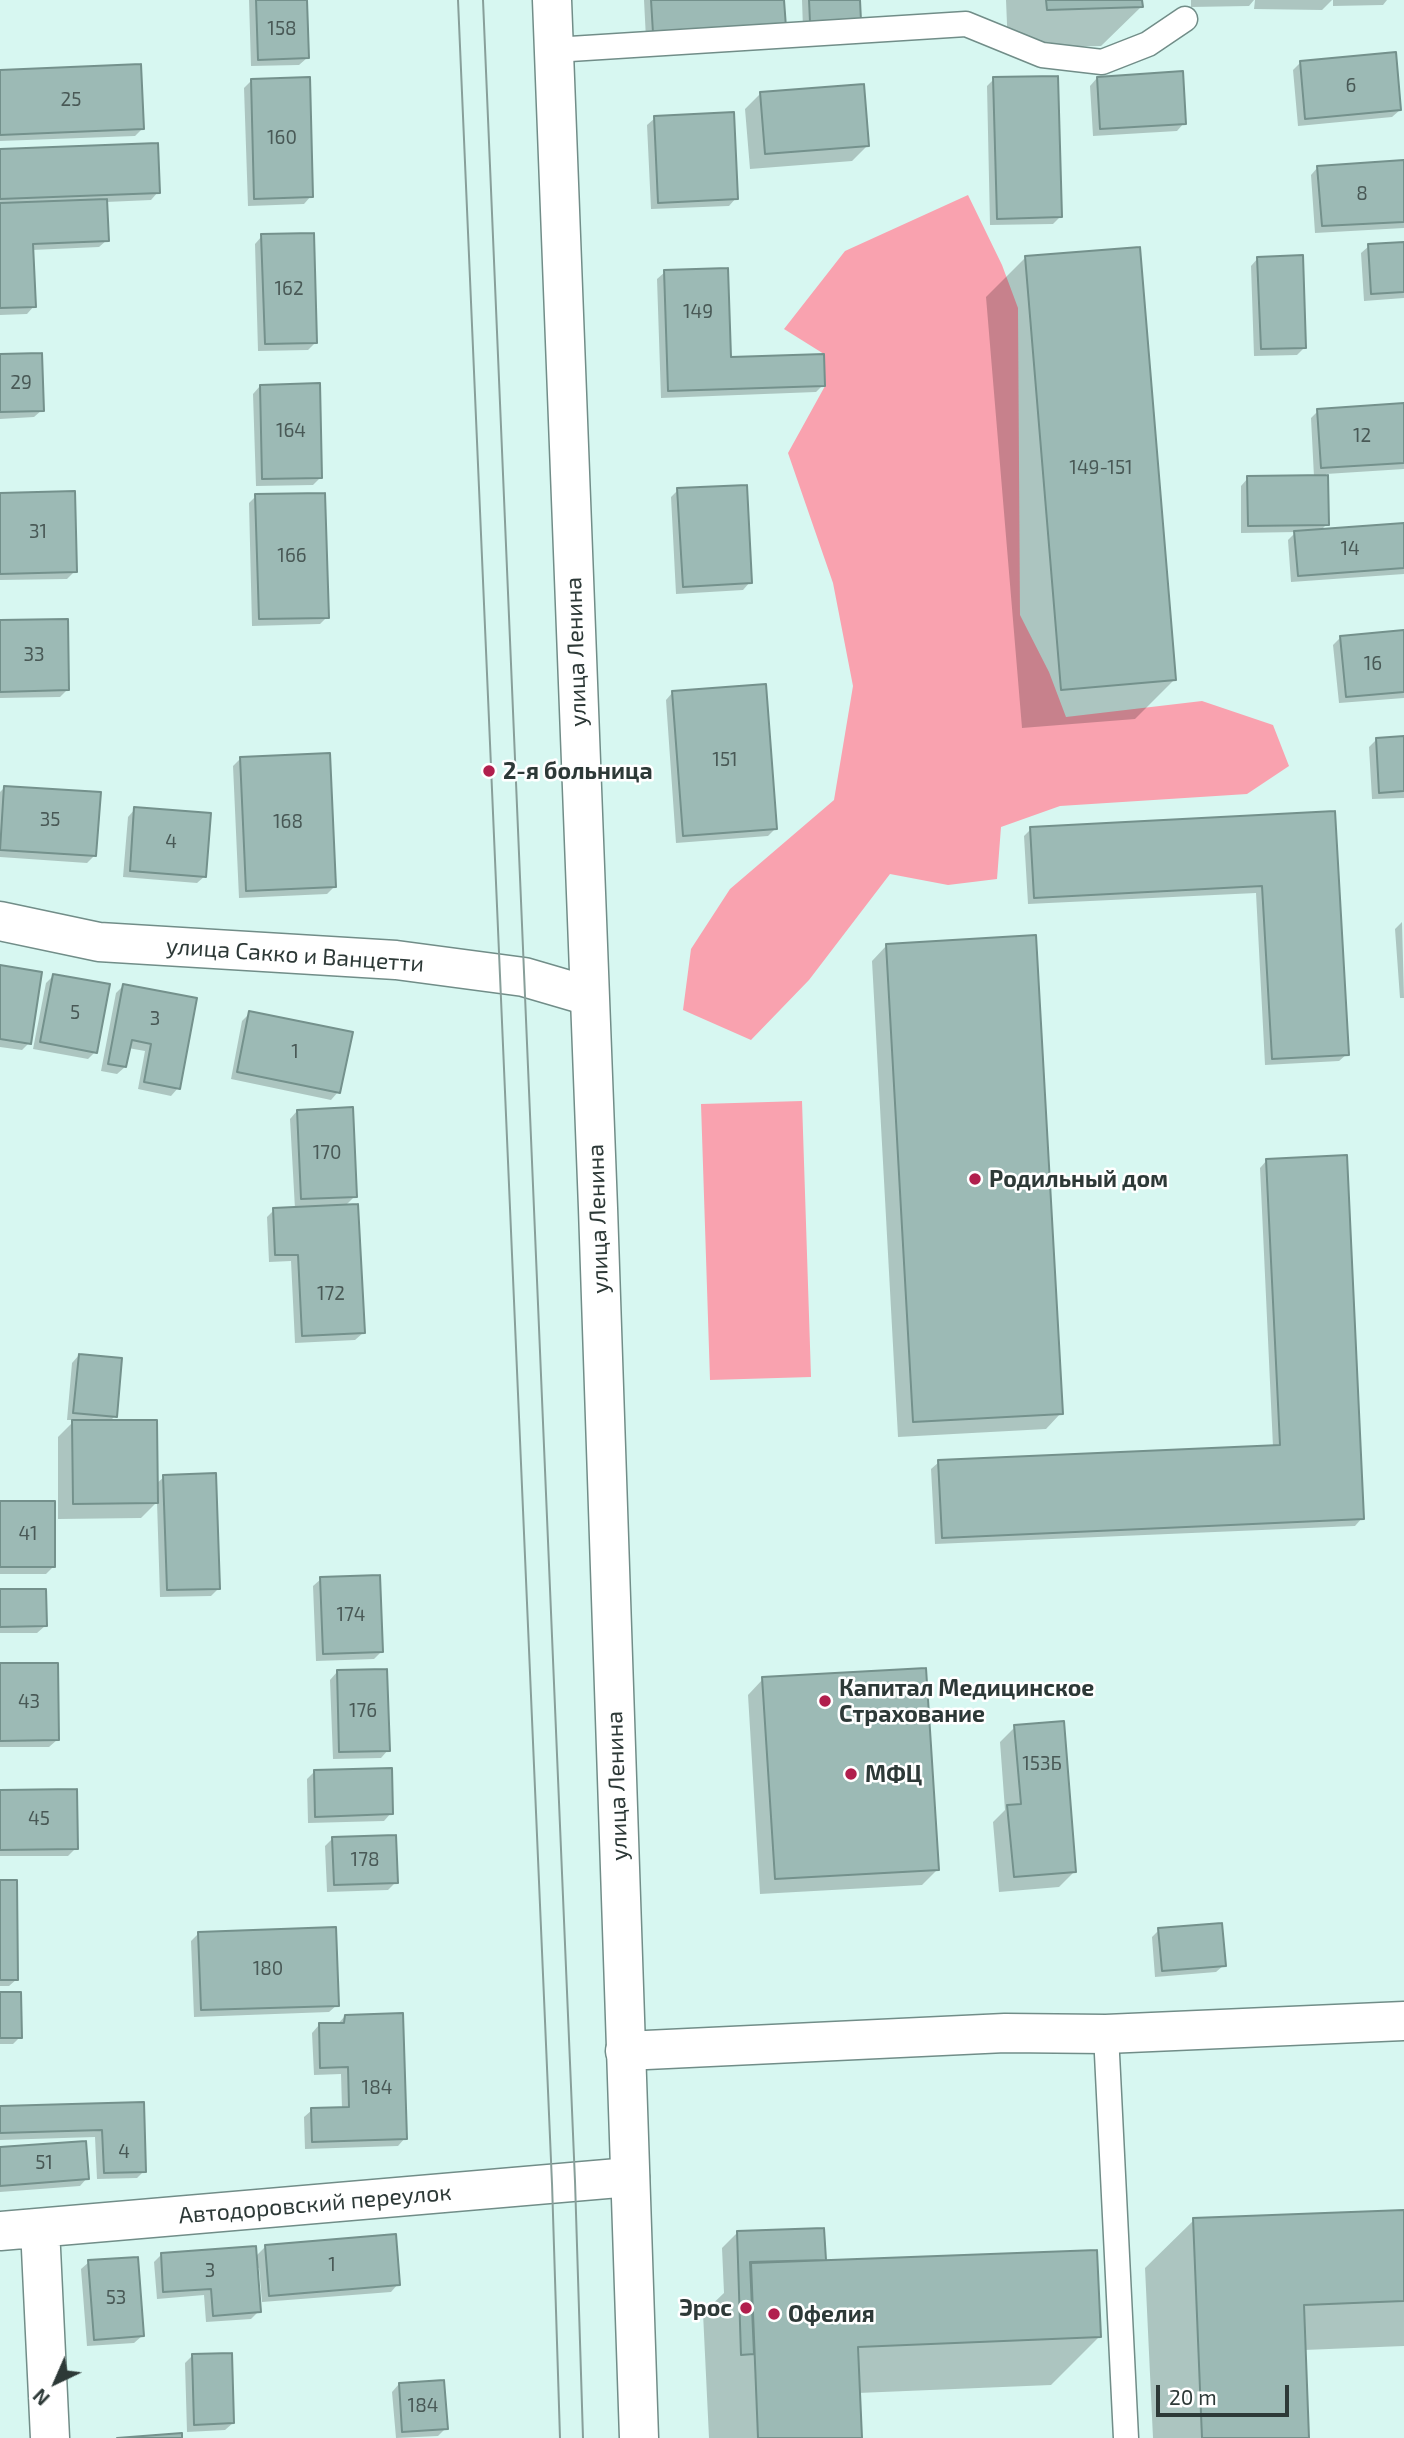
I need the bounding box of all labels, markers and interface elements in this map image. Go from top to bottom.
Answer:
house number: 158 [267,18,297,40]
house number: 6 [1346,75,1356,97]
house number: 25 [61,89,81,111]
house number: 160 [267,127,297,149]
house number: 8 [1356,183,1368,205]
house number: 162 [274,278,304,300]
house number: 149 [683,301,713,323]
house number: 29 [10,372,32,394]
house number: 164 [276,420,306,442]
house number: 12 [1353,425,1371,447]
house number: 149-151 [1069,457,1133,479]
house number: 31 [29,521,47,543]
house number: 14 [1340,538,1360,560]
house number: 166 [277,545,307,567]
street label: улица Ленина [560,577,592,727]
house number: 33 [23,644,45,666]
house number: 16 [1364,653,1382,675]
house number: 151 [712,749,738,771]
place label: 2-я больница [503,757,653,785]
marker: 2-я больница [481,763,497,779]
house number: 35 [40,809,60,831]
house number: 168 [273,811,303,833]
house number: 4 [165,831,177,853]
street label: улица Сакко и Ванцетти [165,932,425,978]
house number: 5 [70,1002,80,1024]
house number: 3 [150,1008,160,1030]
house number: 1 [291,1041,299,1063]
house number: 170 [313,1142,341,1164]
street label: улица Ленина [582,1144,614,1294]
place label: Родильный дом [989,1165,1168,1193]
marker: Родильный дом [967,1171,983,1187]
house number: 172 [317,1283,345,1305]
house number: 41 [18,1523,38,1545]
house number: 174 [337,1604,365,1626]
place label: Капитал Медицинское Страхование [839,1674,1094,1728]
house number: 43 [18,1691,40,1713]
marker: Капитал Медицинское Страхование [817,1693,833,1709]
house number: 176 [349,1700,377,1722]
street label: улица Ленина [601,1711,633,1861]
house number: 153Б [1022,1753,1062,1775]
place label: МФЦ [865,1760,922,1788]
marker: МФЦ [843,1766,859,1782]
house number: 45 [28,1808,50,1830]
house number: 178 [351,1849,379,1871]
house number: 180 [253,1958,283,1980]
house number: 184 [362,2077,392,2099]
house number: 4 [118,2141,130,2163]
house number: 51 [35,2152,53,2174]
street label: Автодоровский переулок [177,2178,453,2230]
house number: 1 [328,2254,336,2276]
house number: 3 [205,2260,215,2282]
house number: 53 [106,2287,126,2309]
place label: Эрос [679,2294,732,2322]
marker: Эрос [738,2300,754,2316]
place label: Офелия [788,2300,875,2328]
marker: Офелия [766,2306,782,2322]
north arrow [21,2347,91,2417]
scale bar [1159,2372,1292,2416]
text: N [28,2384,54,2411]
text: 20 m [1169,2384,1217,2409]
house number: 184 [408,2395,438,2417]

